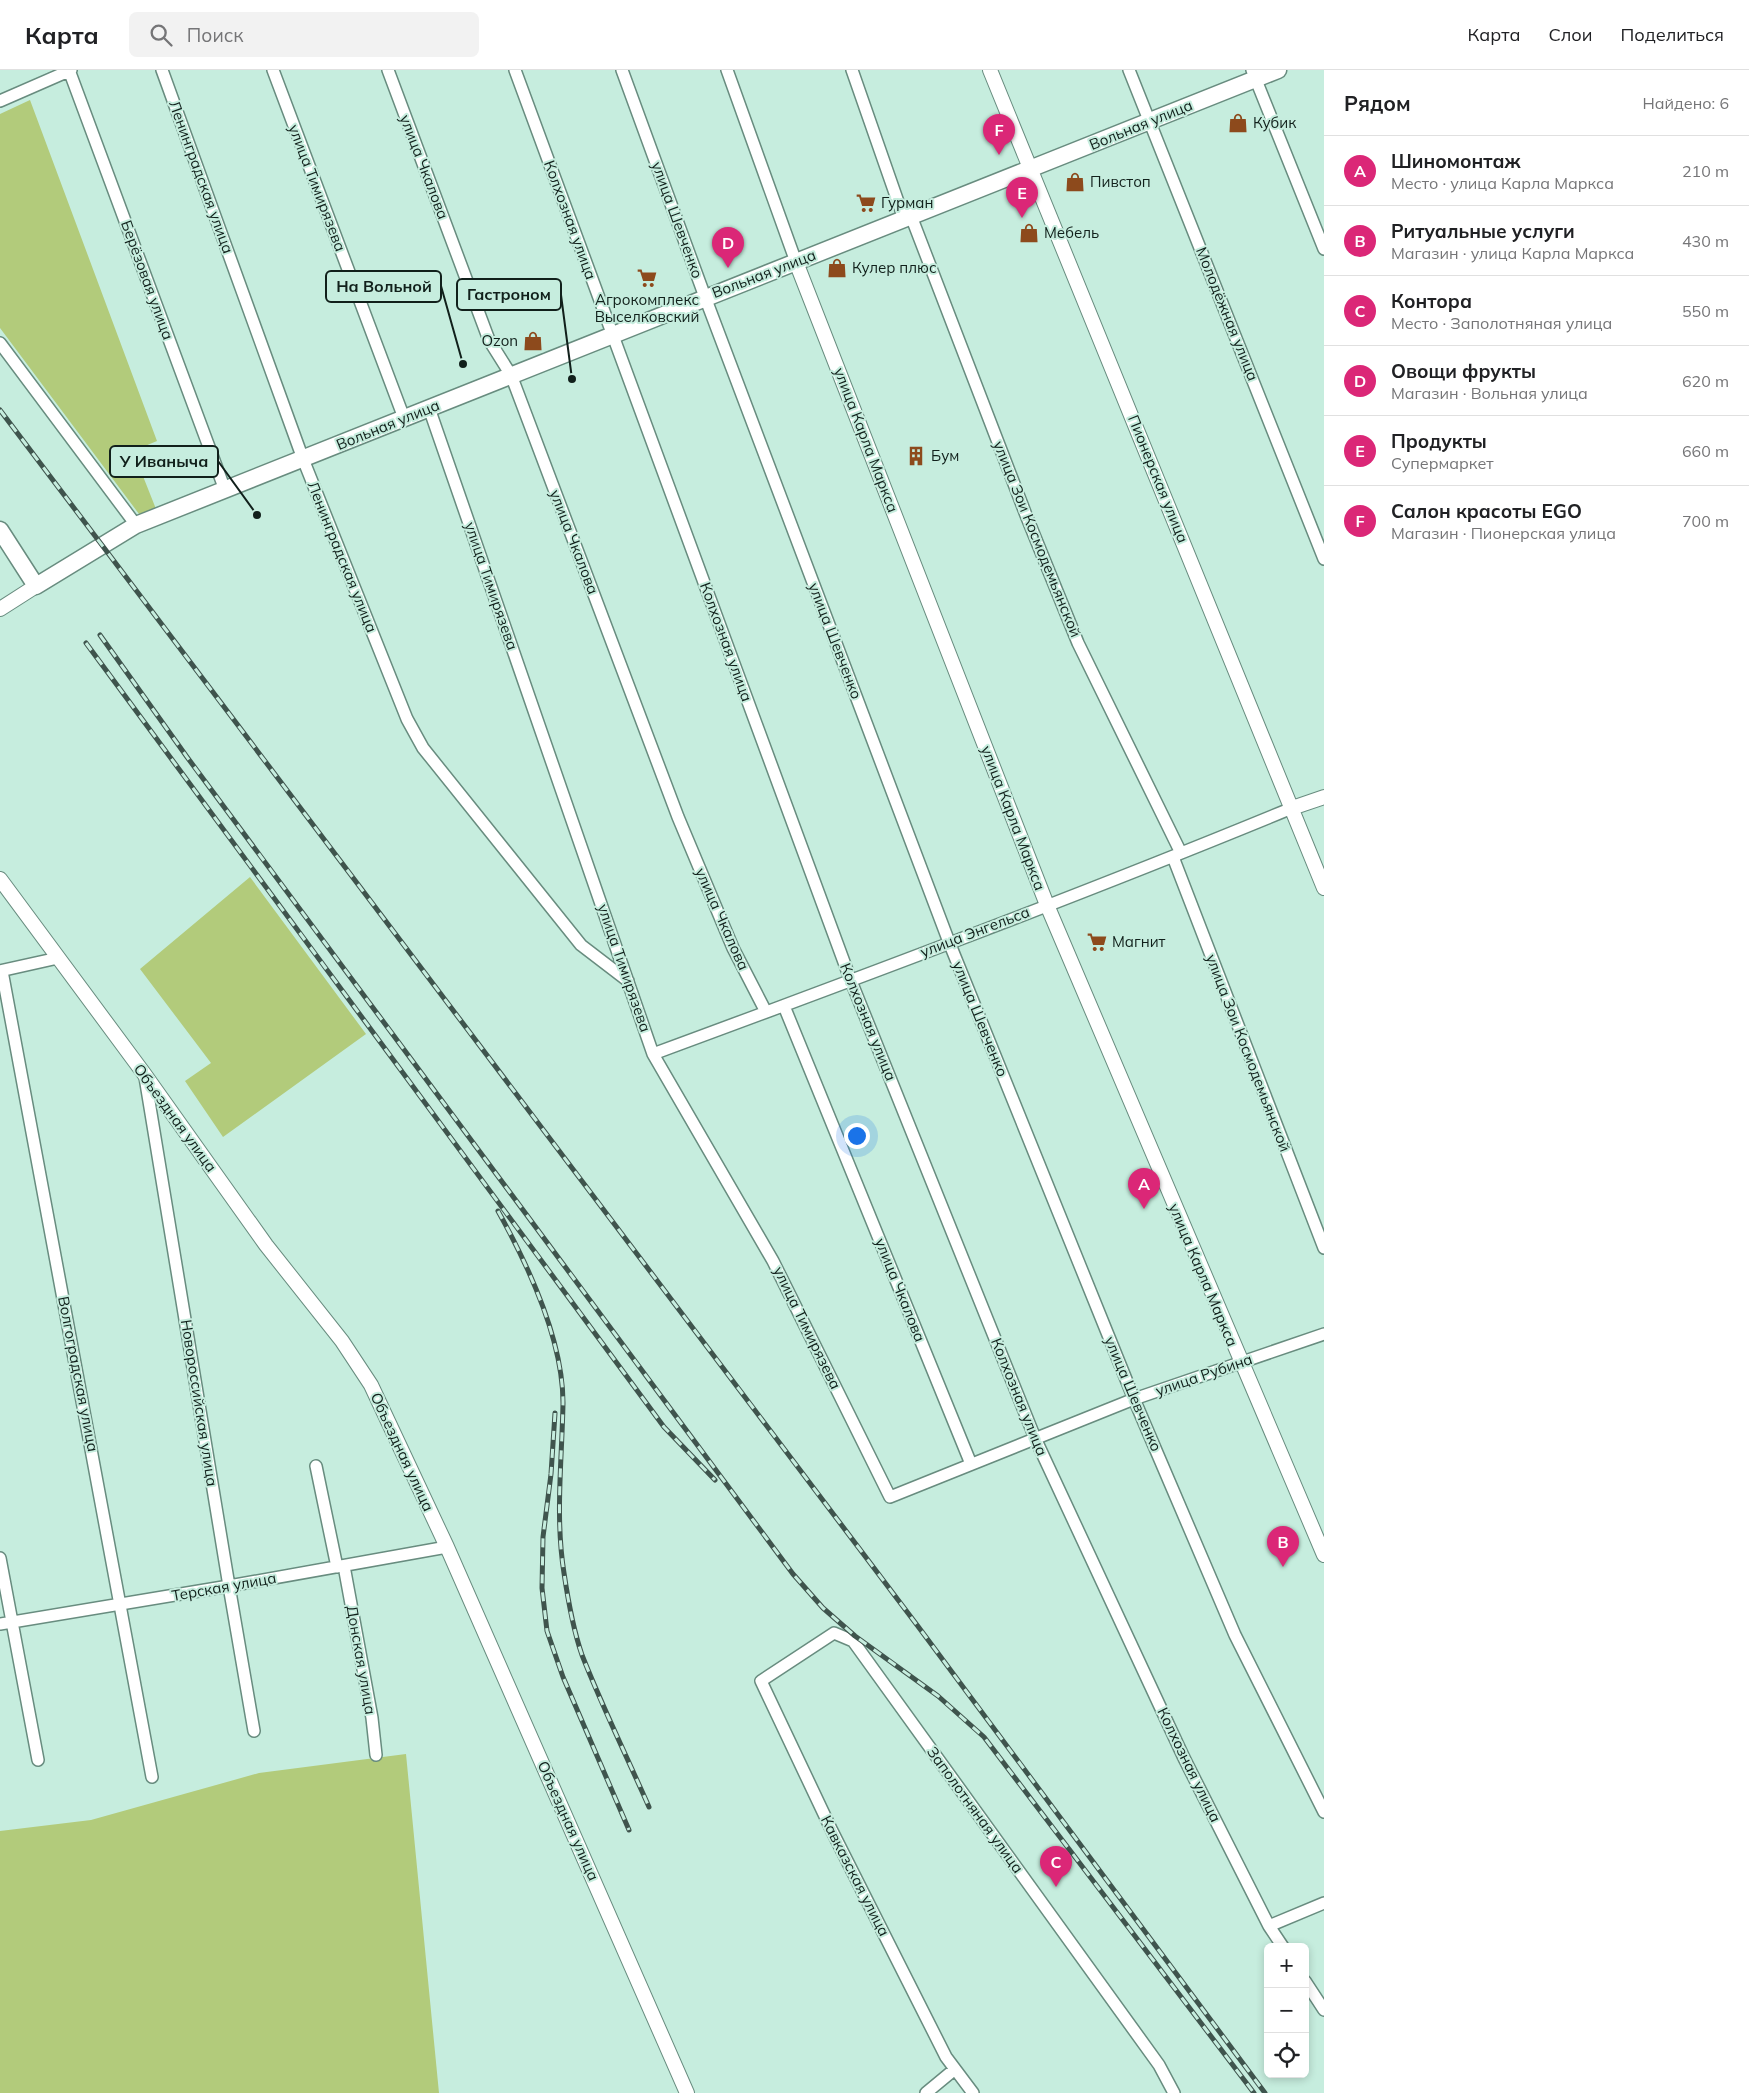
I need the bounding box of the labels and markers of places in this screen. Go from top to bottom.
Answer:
shop icon: Кубик [1227,112,1249,134]
place label: Кубик [1253,113,1297,132]
pin: F [983,114,1015,155]
shop icon: Пивстоп [1064,171,1086,193]
place label: Пивстоп [1090,172,1151,191]
pin: E [1006,177,1038,218]
supermarket icon: Гурман [855,192,877,214]
place label: Гурман [881,193,933,212]
shop icon: Мебель [1018,222,1040,244]
place label: Мебель [1044,223,1099,242]
pin: D [712,227,744,268]
shop icon: Кулер плюс [826,257,848,279]
place label: Кулер плюс [852,258,936,277]
supermarket icon: Агрокомплекс Выселковский [636,267,658,289]
callout: На Вольной [326,271,441,302]
callout: Гастроном [457,279,561,310]
place label: Агрокомплекс Выселковский [595,290,699,326]
shop icon: Ozon [522,330,544,352]
place label: Ozon [481,331,518,350]
building icon: Бум [905,445,927,467]
callout: У Иваныча [110,446,218,477]
place label: Бум [931,446,959,465]
supermarket icon: Магнит [1086,931,1108,953]
place label: Магнит [1112,932,1166,951]
pin: A [1128,1168,1160,1209]
pin: B [1267,1526,1299,1567]
pin: C [1040,1846,1072,1887]

